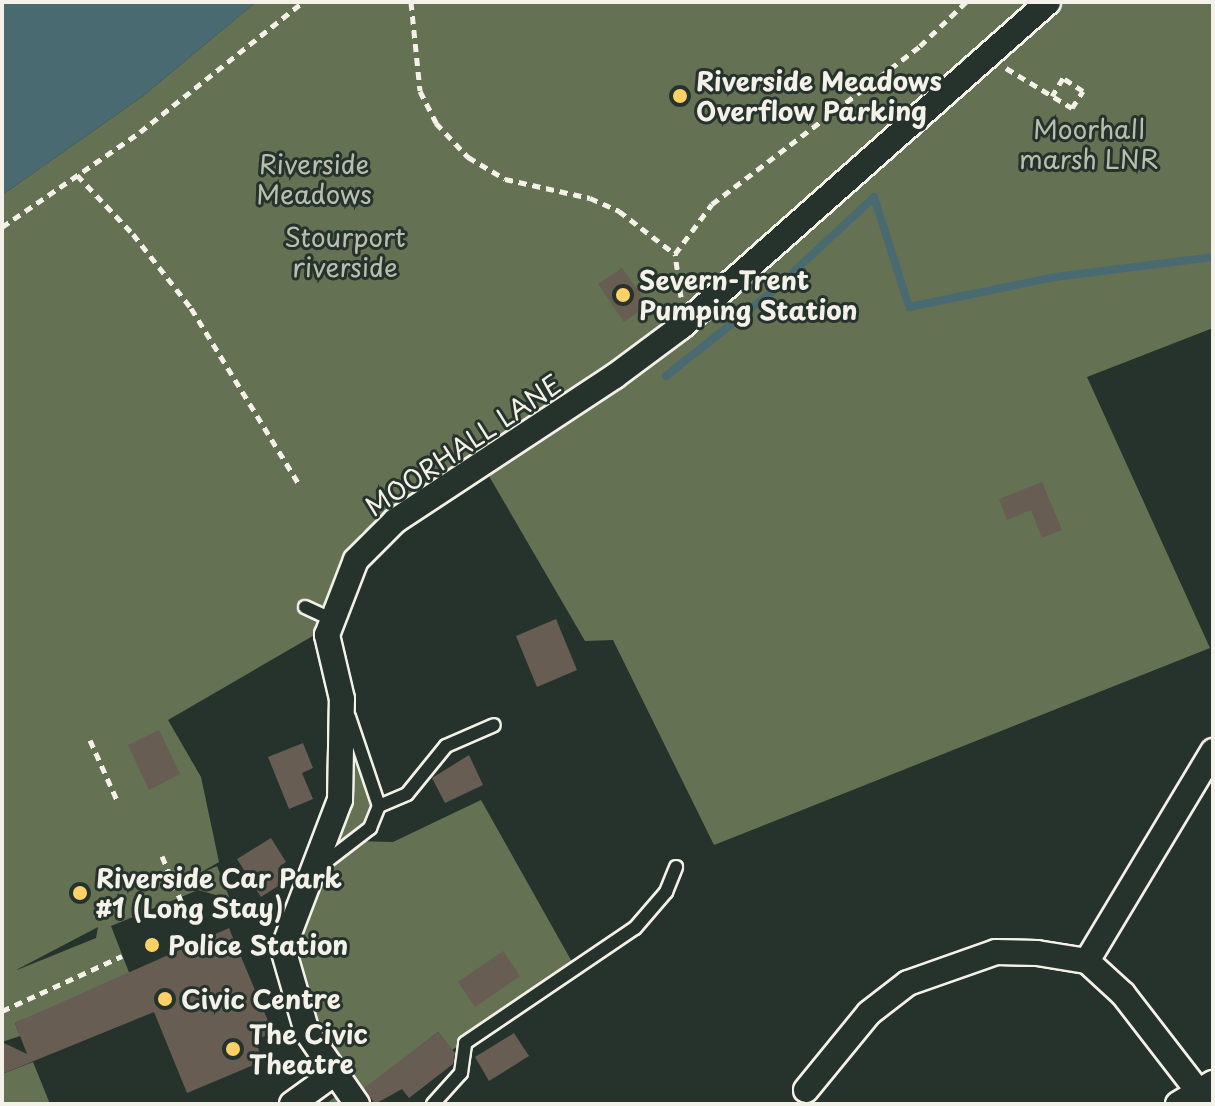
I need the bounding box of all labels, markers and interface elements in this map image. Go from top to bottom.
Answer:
place label: Riverside Meadows Overflow Parking [696,65,944,126]
marker: Riverside Meadows Overflow Parking [671,87,689,105]
park label: Moorhall marsh LNR [1018,113,1160,174]
park label: Riverside Meadows [256,148,372,210]
park label: Stourport riverside [284,221,406,282]
place label: Severn-Trent Pumping Station [639,264,859,326]
marker: Severn-Trent Pumping Station [614,286,632,304]
street label: MOORHALL LANE [359,368,567,522]
place label: Riverside Car Park #1 (Long Stay) [96,862,343,924]
marker: Riverside Car Park #1 (Long Stay) [71,884,89,902]
place label: Police Station [168,929,350,961]
marker: Police Station [143,936,161,954]
place label: Civic Centre [181,983,343,1015]
marker: Civic Centre [156,990,174,1008]
place label: The Civic Theatre [249,1018,369,1080]
marker: The Civic Theatre [224,1040,242,1058]

